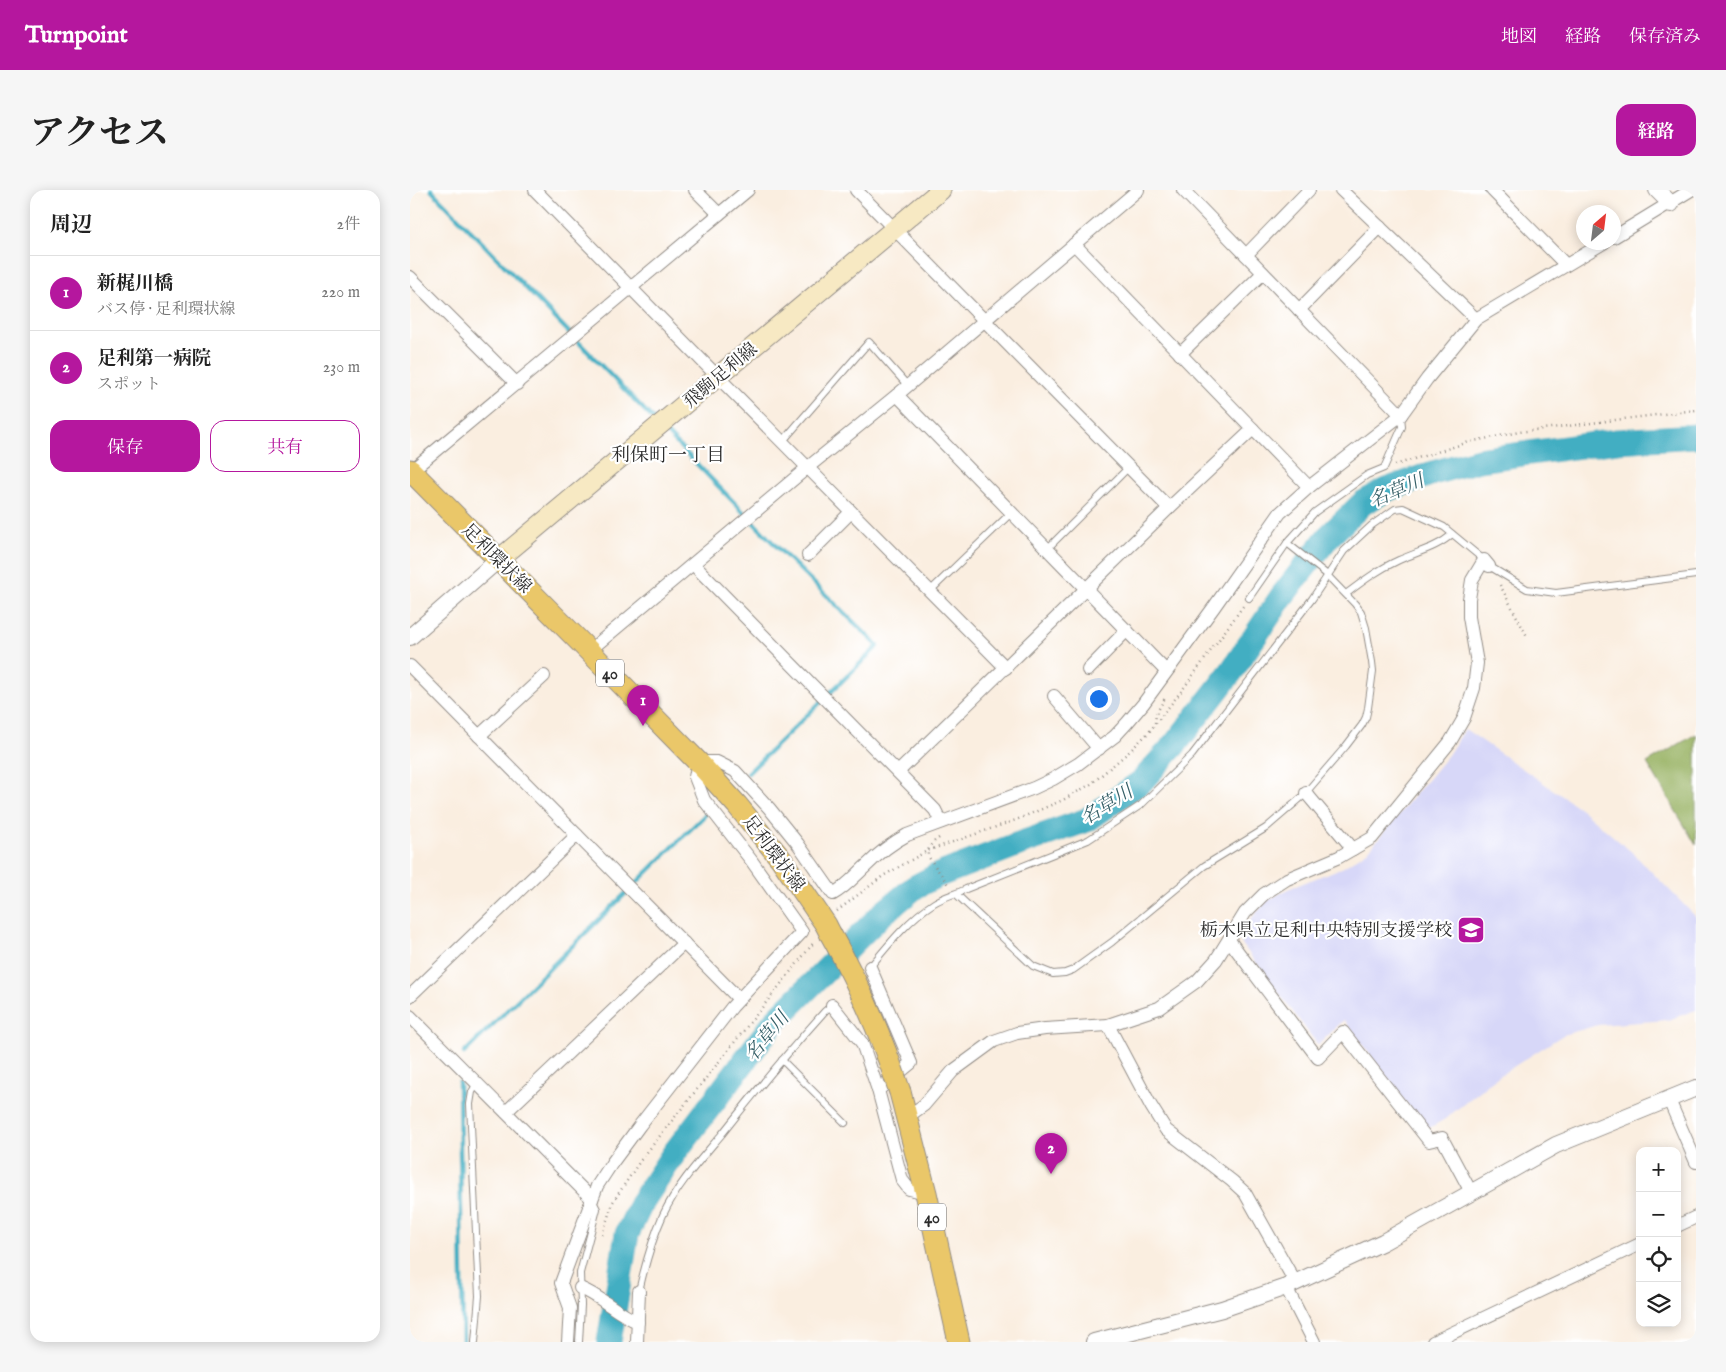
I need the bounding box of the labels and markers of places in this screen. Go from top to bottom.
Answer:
pin: 1 [627,685,659,726]
school or university icon: 栃木県立足利中央特別支援学校 [1456,915,1486,945]
place label: 栃木県立足利中央特別支援学校 [1200,920,1452,943]
pin: 2 [1035,1133,1067,1174]

